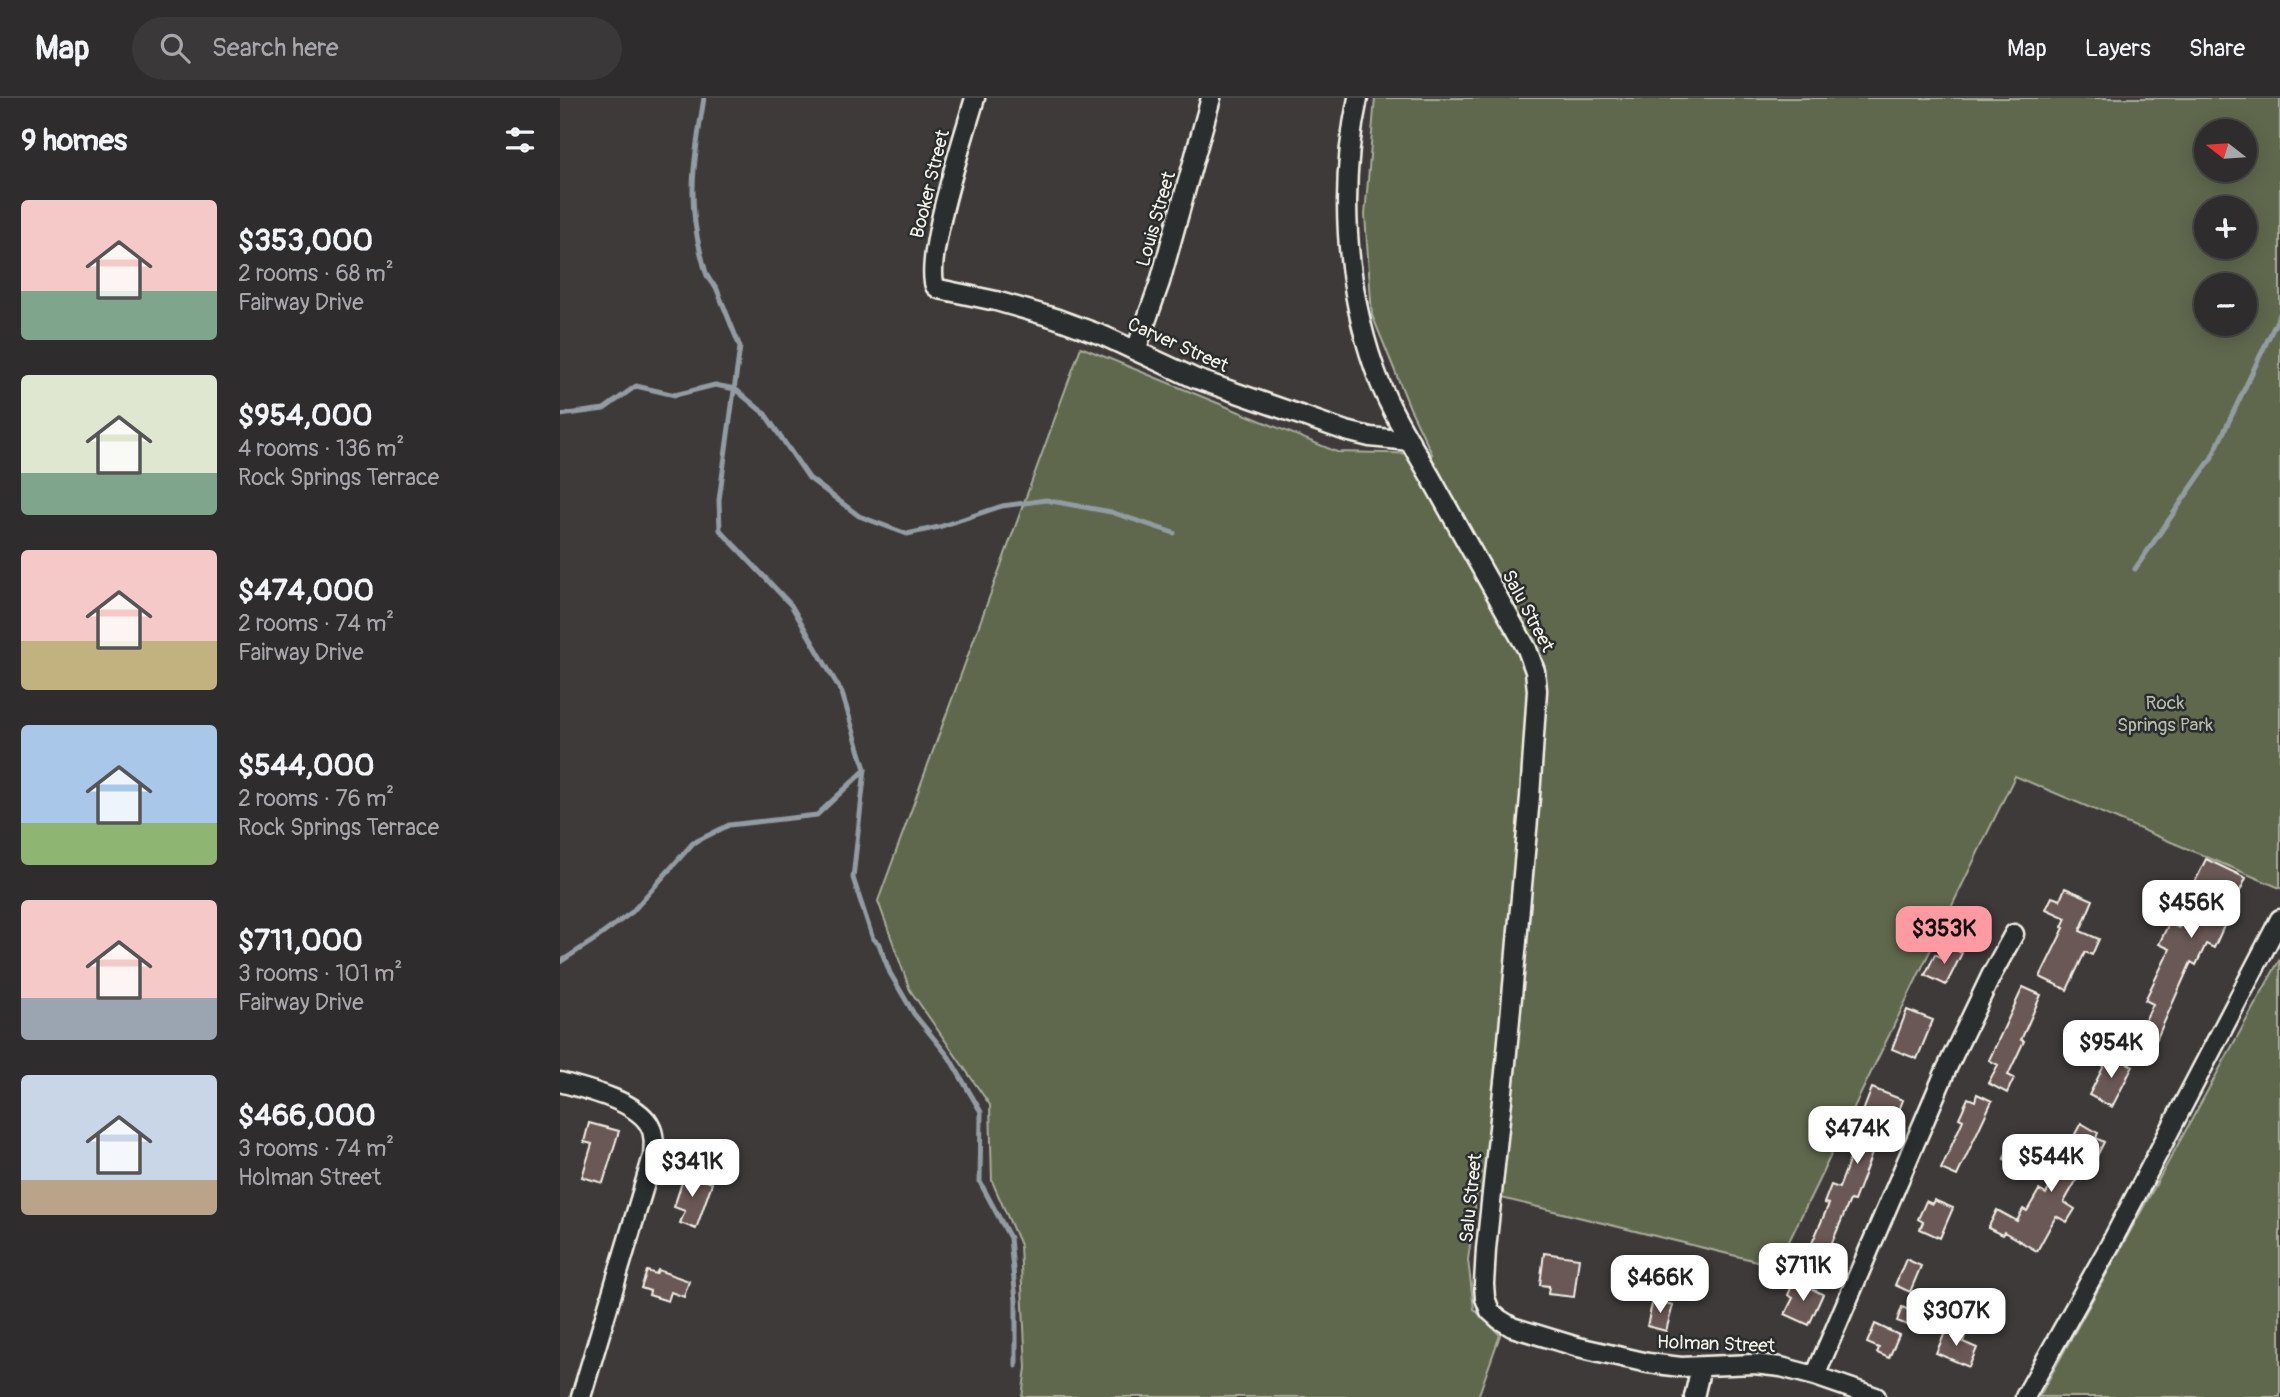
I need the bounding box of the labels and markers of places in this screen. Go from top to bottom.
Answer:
pin: $456K [2142,880,2240,940]
pin: $353K [1895,906,1993,966]
pin: $954K [2062,1020,2160,1080]
pin: $474K [1808,1107,1906,1166]
pin: $544K [2002,1134,2100,1194]
pin: $341K [643,1140,741,1199]
pin: $711K [1754,1244,1852,1303]
pin: $466K [1611,1256,1709,1315]
pin: $307K [1907,1288,2005,1348]

